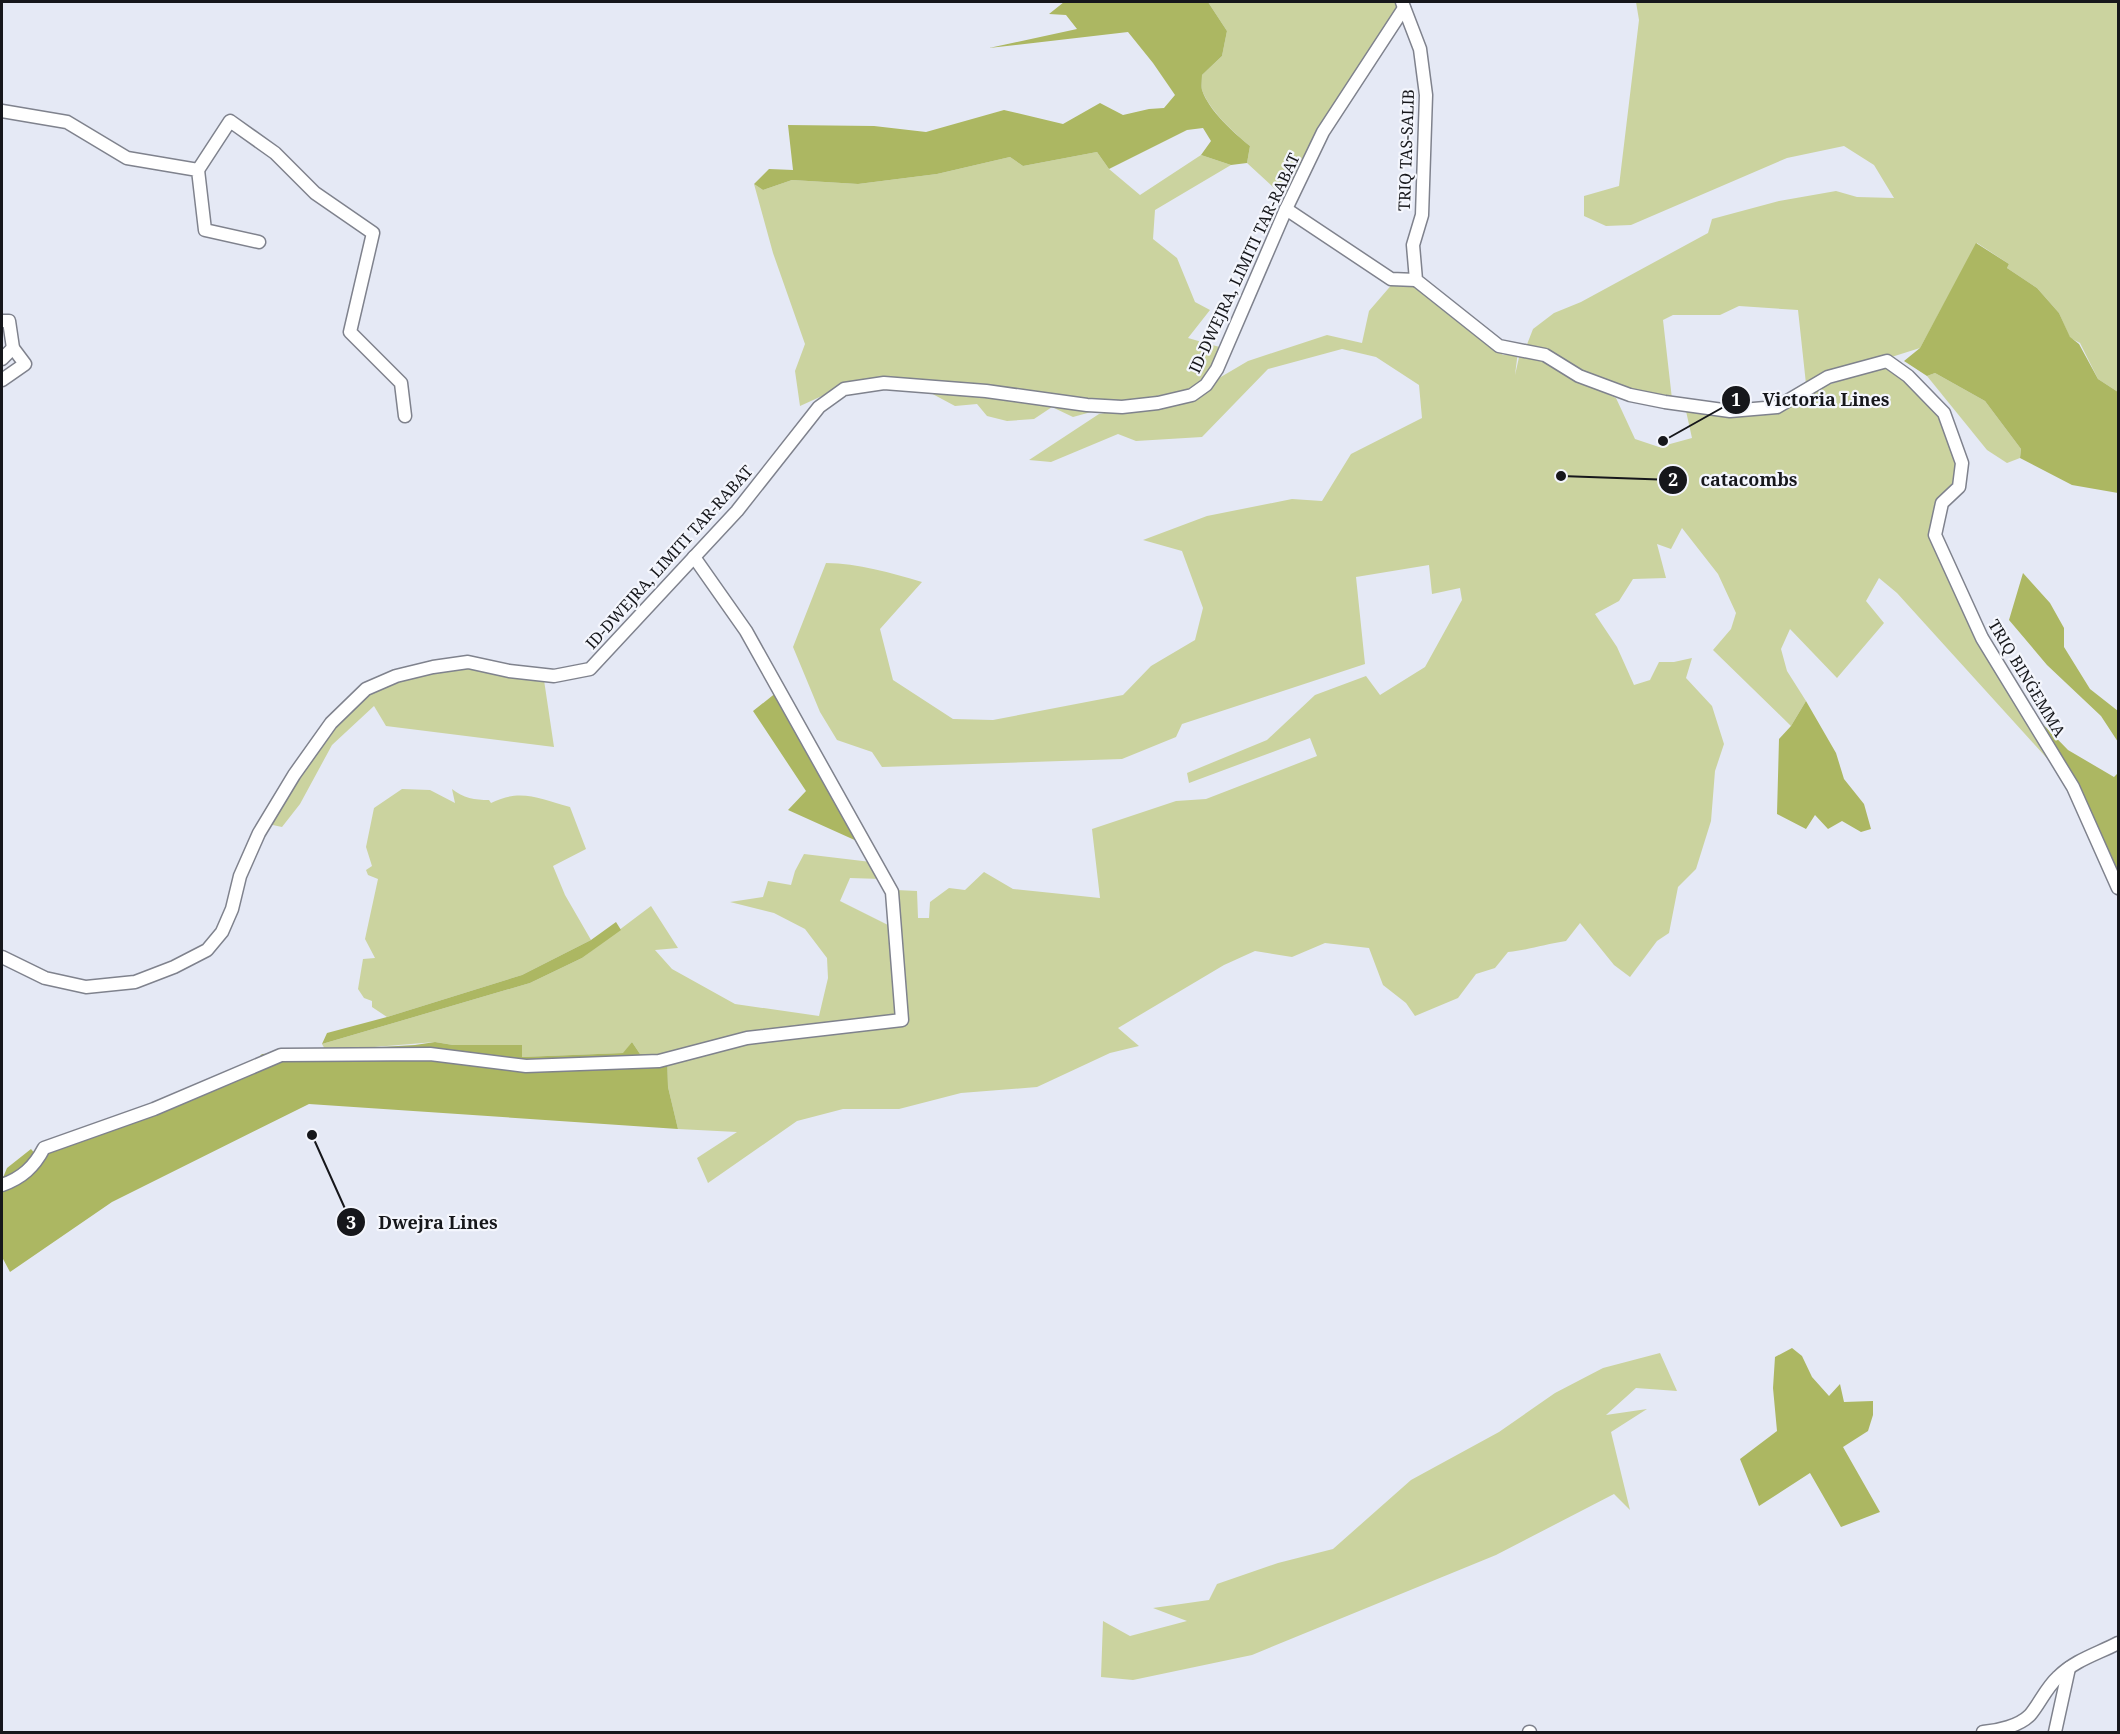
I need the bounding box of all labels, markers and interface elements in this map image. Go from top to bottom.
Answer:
street label: TRIQ TAS-SALIB [1393,89,1419,211]
street label: ID-DWEJRA, LIMITI TAR-RABAT [1183,149,1305,377]
callout: Victoria Lines [1721,382,1902,418]
text: 1 [1731,387,1741,411]
text: Victoria Lines [1762,387,1890,411]
street label: ID-DWEJRA, LIMITI TAR-RABAT [580,460,758,654]
callout: catacombs [1658,462,1809,498]
text: 2 [1668,467,1678,491]
text: catacombs [1700,467,1798,491]
street label: TRIQ BINĠEMMA [1983,615,2071,741]
callout: Dwejra Lines [336,1204,510,1240]
text: 3 [346,1210,356,1234]
text: Dwejra Lines [378,1210,498,1234]

